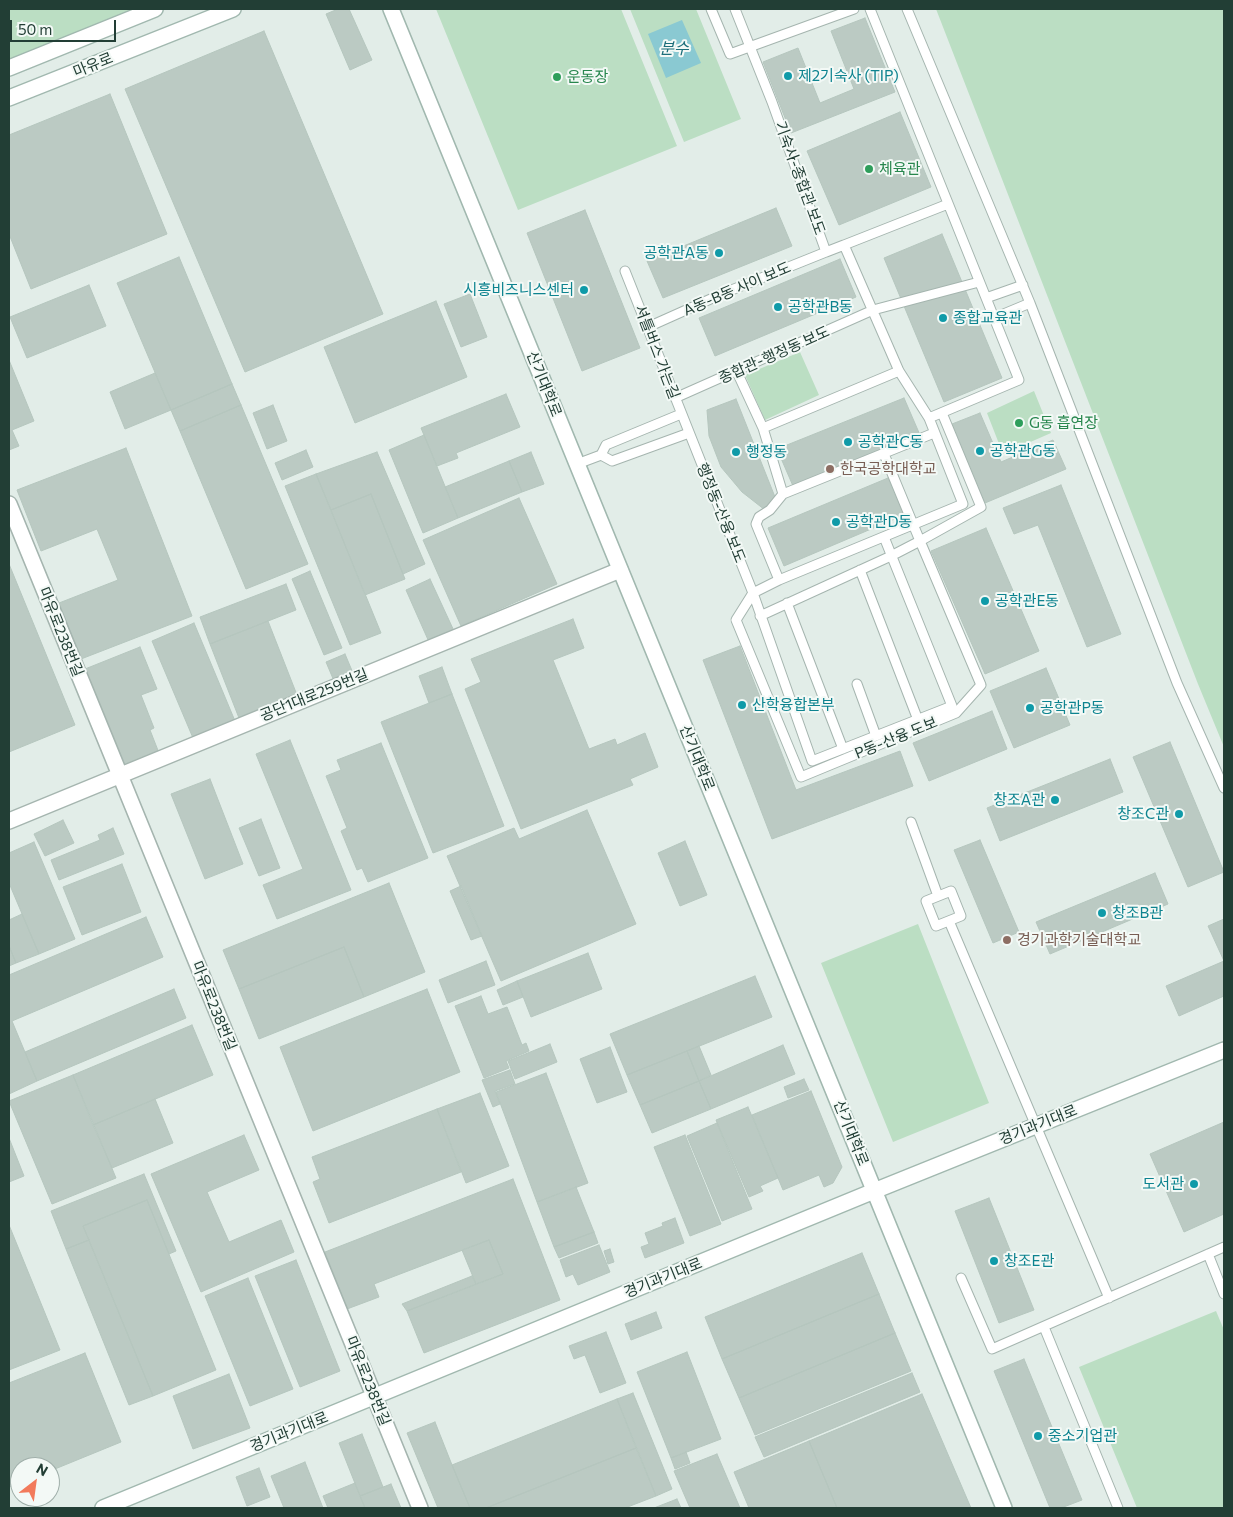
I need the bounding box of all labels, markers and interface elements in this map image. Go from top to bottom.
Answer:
scale bar [12,10,119,42]
text: 50 m [18,20,52,38]
water label: 분수 [659,39,689,59]
street label: 마유로 [70,49,116,81]
place label: 제2기숙사 (TIP) [798,67,899,85]
place label: 운동장 [567,68,608,86]
marker: 제2기숙사 (TIP) [782,70,794,82]
marker: 운동장 [551,71,563,83]
street label: 기숙사-종합관 보도 [771,119,829,237]
place label: 체육관 [879,160,920,178]
marker: 체육관 [863,163,875,175]
place label: 공학관A동 [643,244,709,262]
marker: 공학관A동 [713,247,725,259]
street label: A동-B동 사이 보도 [681,258,793,320]
place label: 시흥비즈니스센터 [464,281,574,299]
marker: 시흥비즈니스센터 [578,284,590,296]
place label: 공학관B동 [788,298,853,316]
marker: 공학관B동 [772,301,784,313]
street label: 셔틀버스 가는길 [631,302,683,402]
place label: 종합교육관 [953,309,1022,327]
marker: 종합교육관 [937,312,949,324]
street label: 종합관-행정동 보도 [716,322,832,388]
street label: 산기대학로 [523,349,565,419]
place label: G동 흡연장 [1029,414,1098,432]
marker: G동 흡연장 [1013,417,1025,429]
place label: 공학관C동 [858,433,923,451]
marker: 공학관C동 [842,436,854,448]
place label: 공학관G동 [990,442,1056,460]
place label: 행정동 [746,443,787,461]
marker: 공학관G동 [974,445,986,457]
marker: 행정동 [730,446,742,458]
place label: 한국공학대학교 [840,460,937,478]
street label: 행정동-산융 보도 [693,461,749,565]
marker: 한국공학대학교 [824,463,836,475]
place label: 공학관D동 [846,513,912,531]
marker: 공학관D동 [830,516,842,528]
street label: 마유로238번길 [35,585,87,679]
place label: 공학관E동 [995,592,1059,610]
marker: 공학관E동 [979,595,991,607]
street label: 공단1대로259번길 [257,665,371,725]
place label: 산학융합본부 [752,696,835,714]
marker: 산학융합본부 [736,699,748,711]
place label: 공학관P동 [1040,699,1105,717]
marker: 공학관P동 [1024,702,1036,714]
street label: P동-산융 도보 [852,713,940,763]
street label: 산기대학로 [676,723,718,793]
place label: 창조A관 [993,791,1045,809]
marker: 창조A관 [1049,794,1061,806]
place label: 창조C관 [1117,805,1169,823]
marker: 창조C관 [1173,808,1185,820]
place label: 창조B관 [1112,904,1163,922]
marker: 창조B관 [1096,907,1108,919]
place label: 경기과학기술대학교 [1017,931,1141,949]
marker: 경기과학기술대학교 [1001,934,1013,946]
street label: 마유로238번길 [188,959,240,1053]
street label: 산기대학로 [830,1098,872,1168]
street label: 경기과기대로 [996,1101,1080,1149]
place label: 도서관 [1143,1175,1184,1193]
marker: 도서관 [1188,1178,1200,1190]
place label: 창조E관 [1004,1252,1054,1270]
street label: 경기과기대로 [621,1254,705,1302]
marker: 창조E관 [988,1255,1000,1267]
street label: 마유로238번길 [342,1334,394,1428]
street label: 경기과기대로 [247,1408,331,1456]
place label: 중소기업관 [1048,1427,1117,1445]
marker: 중소기업관 [1032,1430,1044,1442]
north arrow [10,1457,60,1507]
text: N [33,1459,51,1479]

